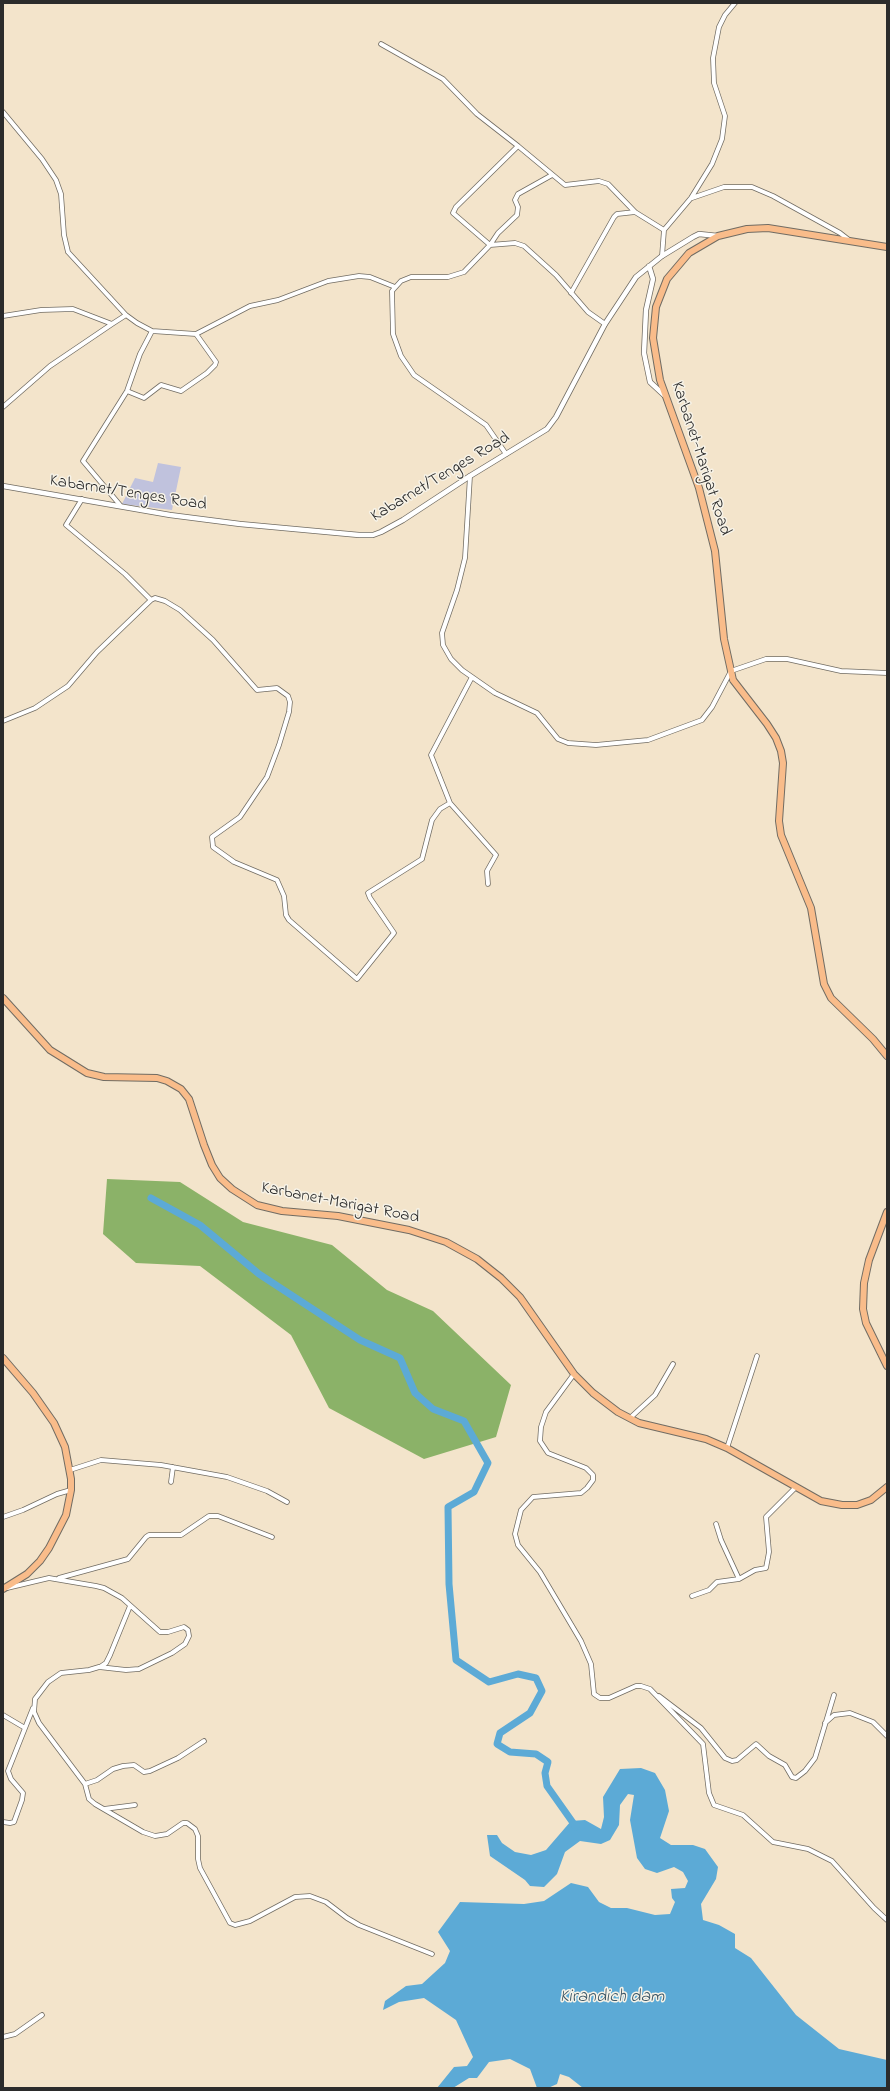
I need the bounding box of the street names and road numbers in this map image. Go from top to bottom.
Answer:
street label: Karbanet-Marigat Road [665,380,735,538]
street label: Kabarnet/Tenges Road [368,428,514,528]
street label: Kabarnet/Tenges Road [48,472,208,516]
street label: Karbanet-Marigat Road [259,1179,421,1229]

